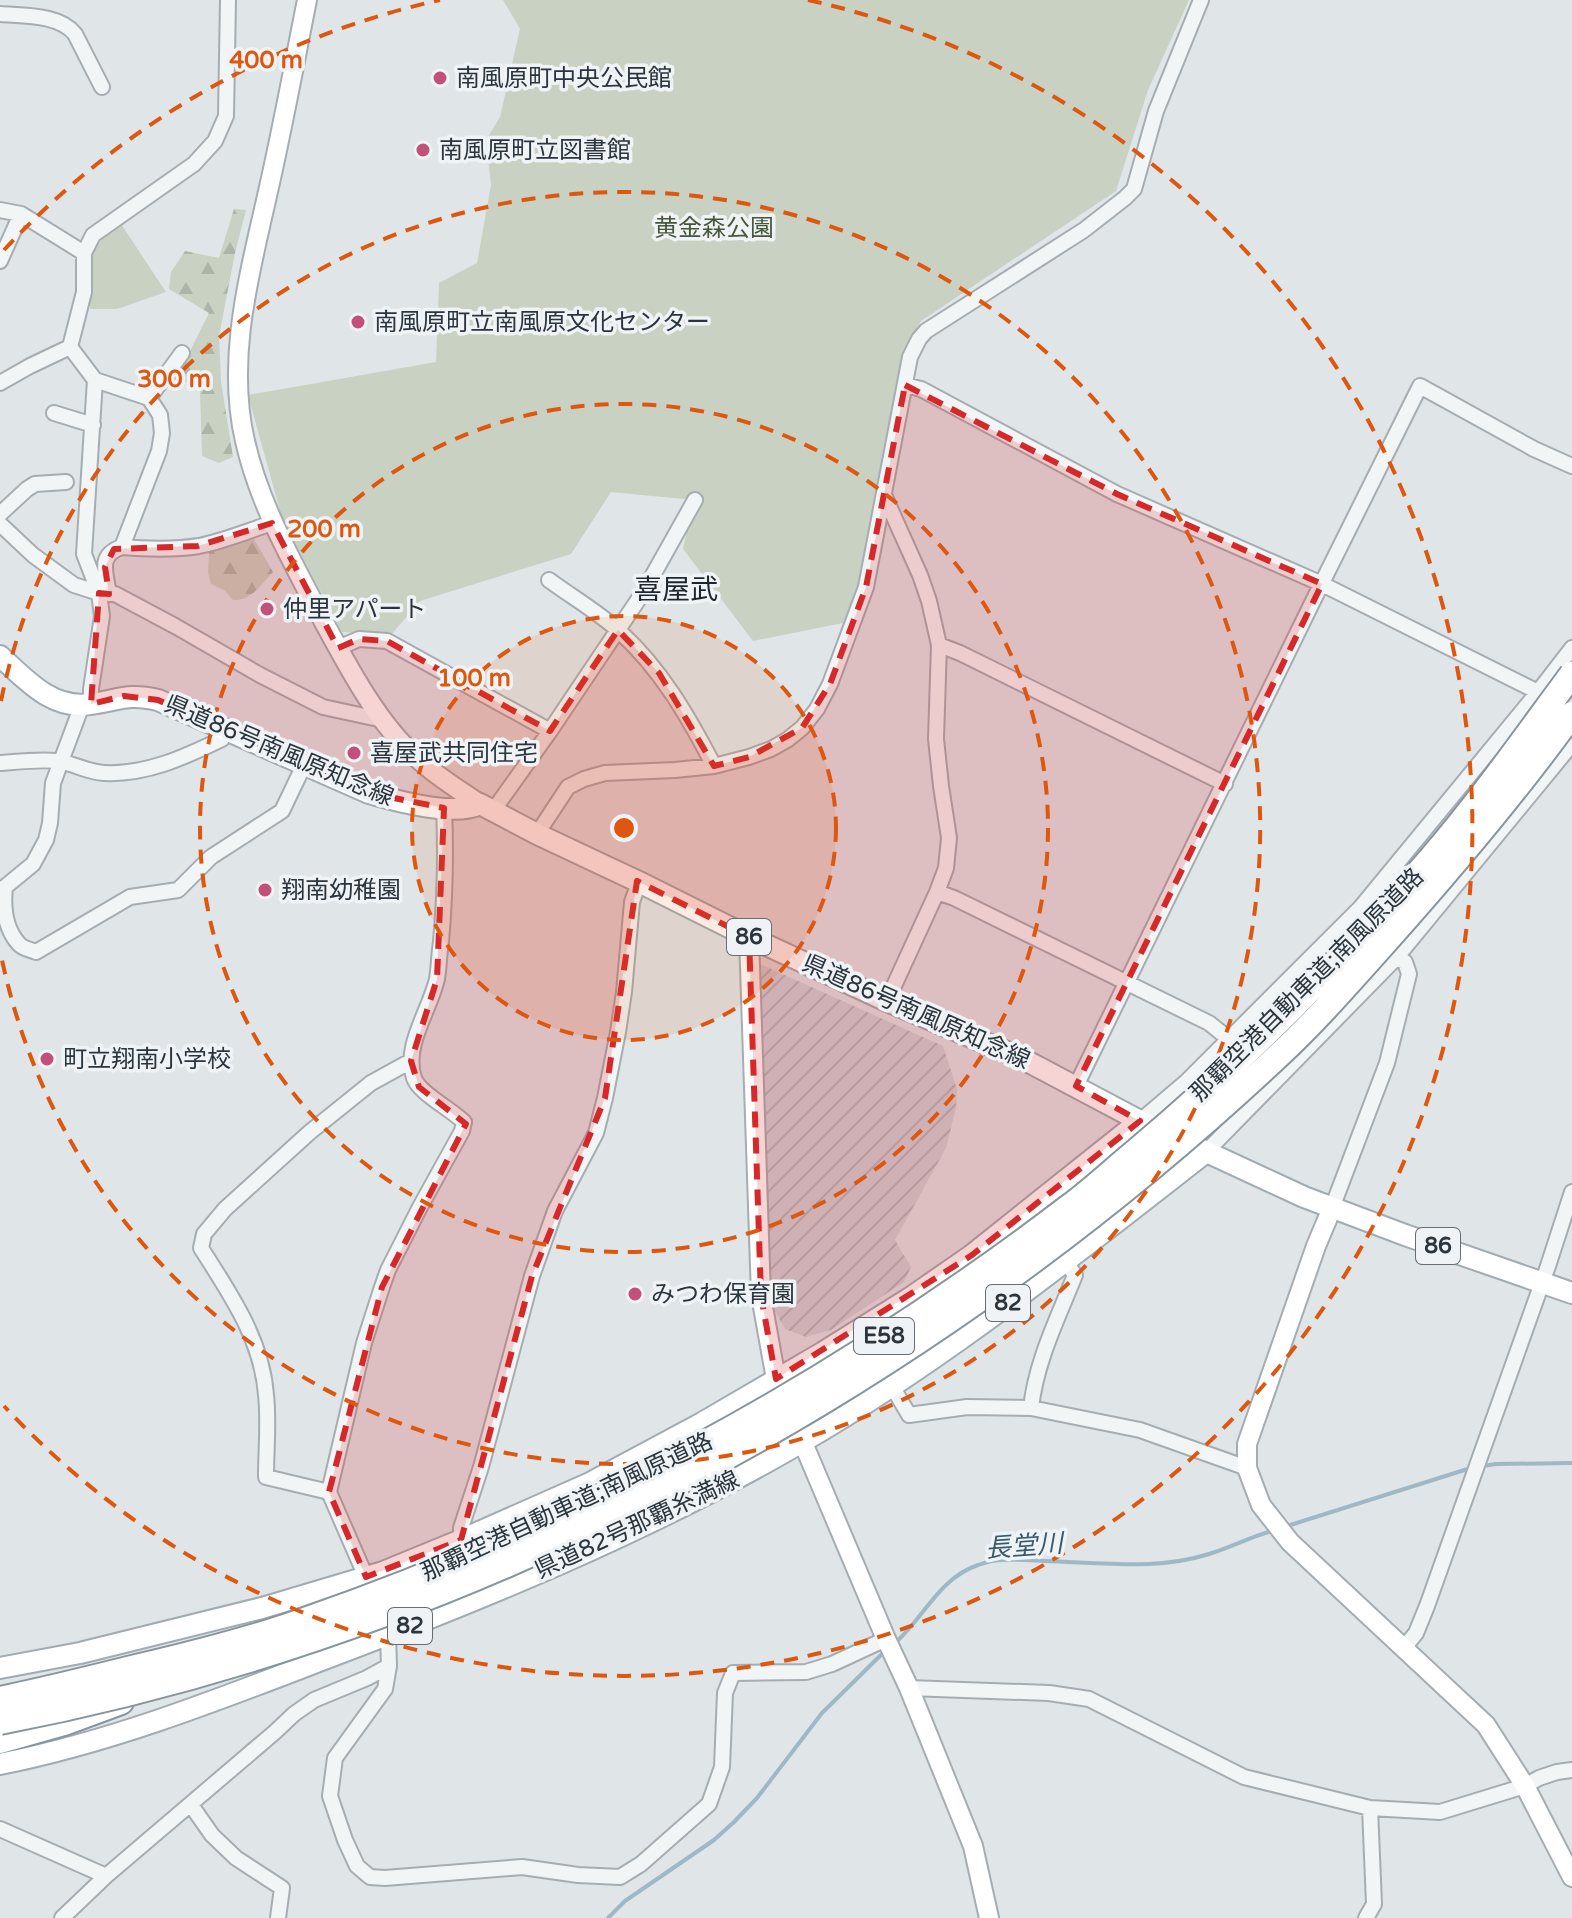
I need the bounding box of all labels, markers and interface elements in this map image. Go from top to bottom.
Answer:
text: 400 m [229,46,303,75]
place label: 南風原町中央公民館 [456,64,672,93]
marker: 南風原町中央公民館 [431,69,449,87]
place label: 南風原町立図書館 [439,136,631,165]
marker: 南風原町立図書館 [414,141,432,159]
park label: 黄金森公園 [654,214,774,243]
place label: 南風原町立南風原文化センター [374,308,710,337]
marker: 南風原町立南風原文化センター [349,313,367,331]
text: 300 m [137,365,211,394]
text: 200 m [287,515,361,544]
district label: 喜屋武 [634,573,718,607]
place label: 仲里アパート [283,595,427,624]
marker: 仲里アパート [258,600,276,618]
text: 100 m [437,664,511,693]
street label: 県道86号南風原知念線 [160,690,398,812]
place label: 喜屋武共同住宅 [370,739,538,768]
marker: 喜屋武共同住宅 [345,744,363,762]
centre of rings [610,814,638,842]
street label: 那覇空港自動車道;南風原道路 [1184,862,1430,1108]
place label: 翔南幼稚園 [281,876,401,905]
marker: 翔南幼稚園 [256,881,274,899]
road number: 86 [727,919,771,955]
street label: 県道86号南風原知念線 [798,949,1034,1075]
place label: 町立翔南小学校 [63,1045,231,1074]
marker: 町立翔南小学校 [38,1050,56,1068]
road number: 86 [1416,1228,1460,1264]
place label: みつわ保育園 [651,1280,795,1309]
marker: みつわ保育園 [626,1285,644,1303]
road number: 82 [986,1285,1030,1321]
road number: E58 [854,1318,914,1354]
street label: 那覇空港自動車道;南風原道路 [417,1427,717,1587]
street label: 県道82号那覇糸満線 [530,1465,744,1585]
water label: 長堂川 [984,1528,1067,1564]
road number: 82 [388,1608,432,1644]

